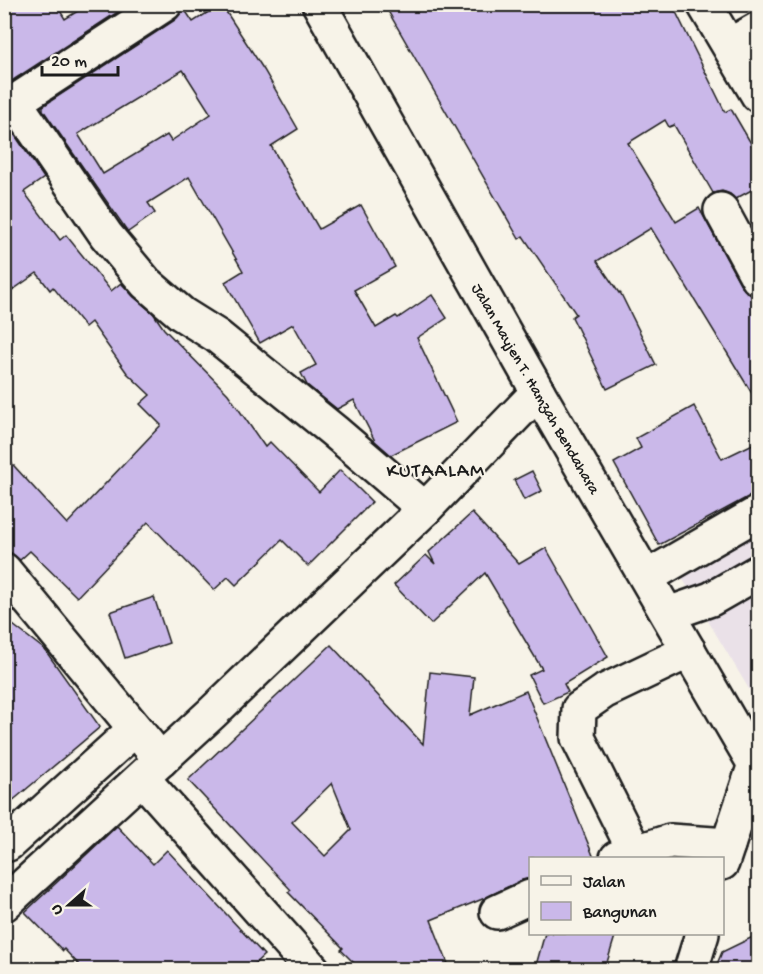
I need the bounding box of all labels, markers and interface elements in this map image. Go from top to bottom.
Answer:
scale bar [42,39,118,77]
text: 20 m [51,52,87,73]
street label: Jalan Mayjen T. Hamzah Bendahara [466,281,603,500]
district label: KUTAALAM [387,461,485,484]
legend [529,857,724,935]
text: Jalan [583,873,625,894]
north arrow [39,875,99,935]
text: U [47,901,69,917]
text: Bangunan [582,903,657,924]

